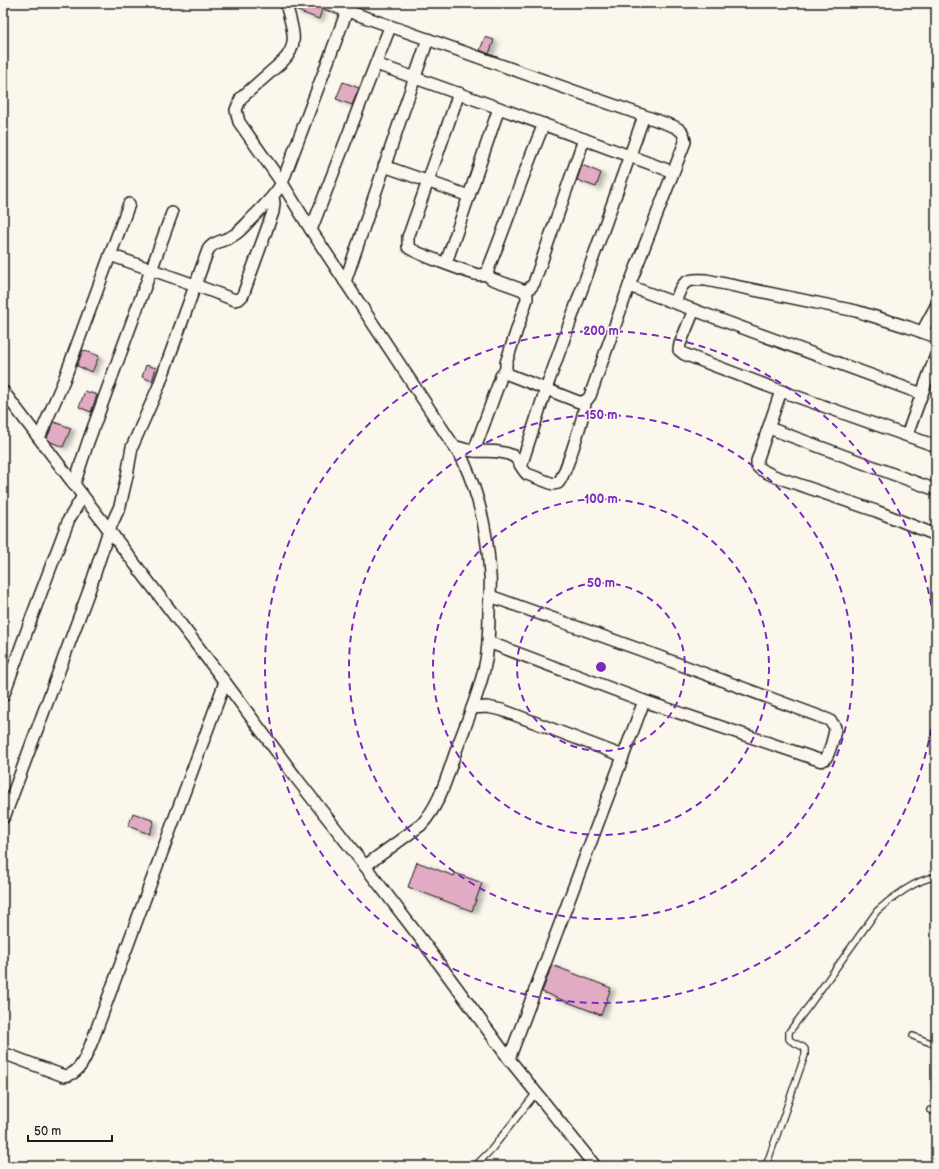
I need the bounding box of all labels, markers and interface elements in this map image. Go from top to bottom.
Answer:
text: 200 m [583,324,619,339]
text: 150 m [585,408,617,423]
text: 100 m [584,492,618,507]
text: 50 m [587,576,615,591]
centre of rings [594,660,608,674]
scale bar [28,1117,112,1143]
text: 50 m [34,1124,61,1139]

